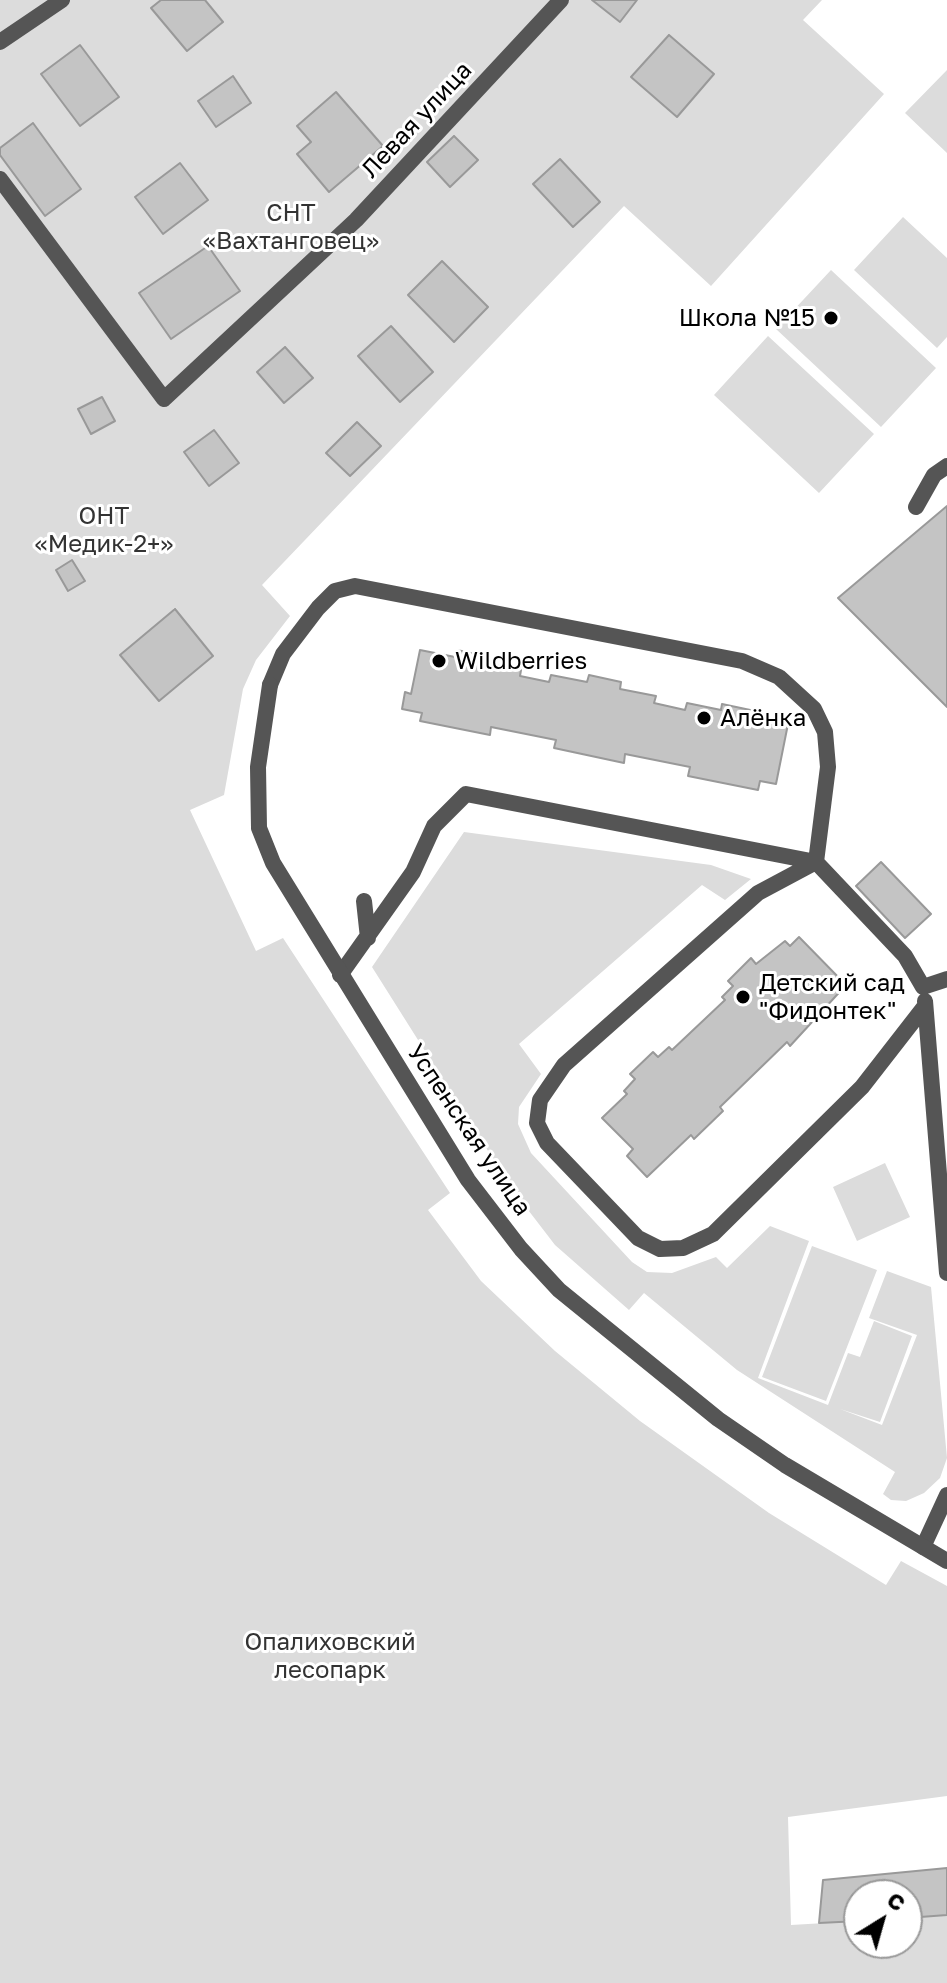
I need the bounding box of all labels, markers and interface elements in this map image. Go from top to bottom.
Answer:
street label: Левая улица [356,56,478,184]
park label: СНТ «Вахтанговец» [203,199,379,255]
place label: Школа №15 [679,304,815,332]
marker: Школа №15 [822,309,840,327]
park label: ОНТ «Медик-2+» [35,502,173,558]
place label: Wildberries [455,647,587,675]
marker: Wildberries [430,652,448,670]
place label: Алёнка [720,704,806,732]
marker: Алёнка [695,709,713,727]
place label: Детский сад "Фидонтек" [759,969,905,1025]
marker: Детский сад "Фидонтек" [734,988,752,1006]
street label: Успенская улица [401,1039,537,1221]
park label: Опалиховский лесопарк [244,1628,416,1684]
north arrow [843,1879,923,1959]
text: С [882,1886,911,1917]

